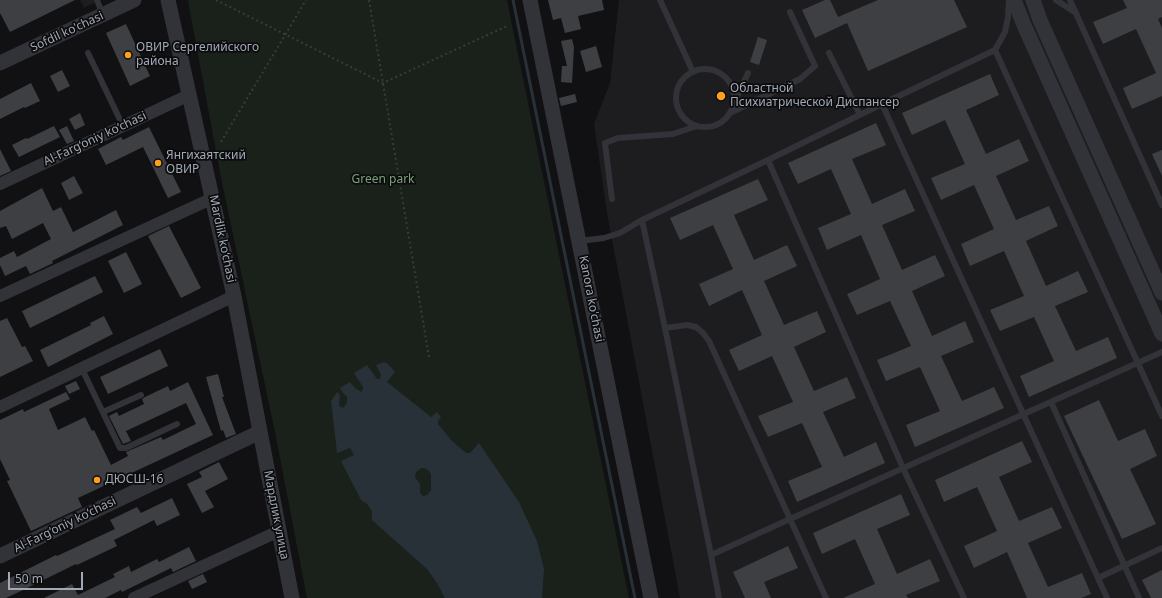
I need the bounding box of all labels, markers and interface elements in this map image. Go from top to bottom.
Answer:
street label: Sofdil ko'chasi [28,9,106,55]
place label: ОВИР Сергелийского района [136,41,259,69]
marker: ОВИР Сергелийского района [123,50,133,60]
place label: Областной Психиатрической Диспансер [730,82,899,110]
marker: Областной Психиатрической Диспансер [715,90,727,102]
street label: Al-Farg‘oniy ko‘chasi [41,109,149,169]
place label: Янгихаятский ОВИР [166,149,246,177]
marker: Янгихаятский ОВИР [153,158,163,168]
park label: Green park [352,173,414,187]
street label: Mardlik ko‘chasi [206,194,238,284]
street label: Kanora ko'chasi [576,255,606,343]
street label: Мардлик улица [260,469,292,561]
place label: ДЮСШ-16 [105,473,163,487]
marker: ДЮСШ-16 [92,475,102,485]
street label: Al-Farg‘oniy ko‘chasi [12,494,118,556]
scale bar [10,564,85,590]
text: 50 m [15,570,43,587]

